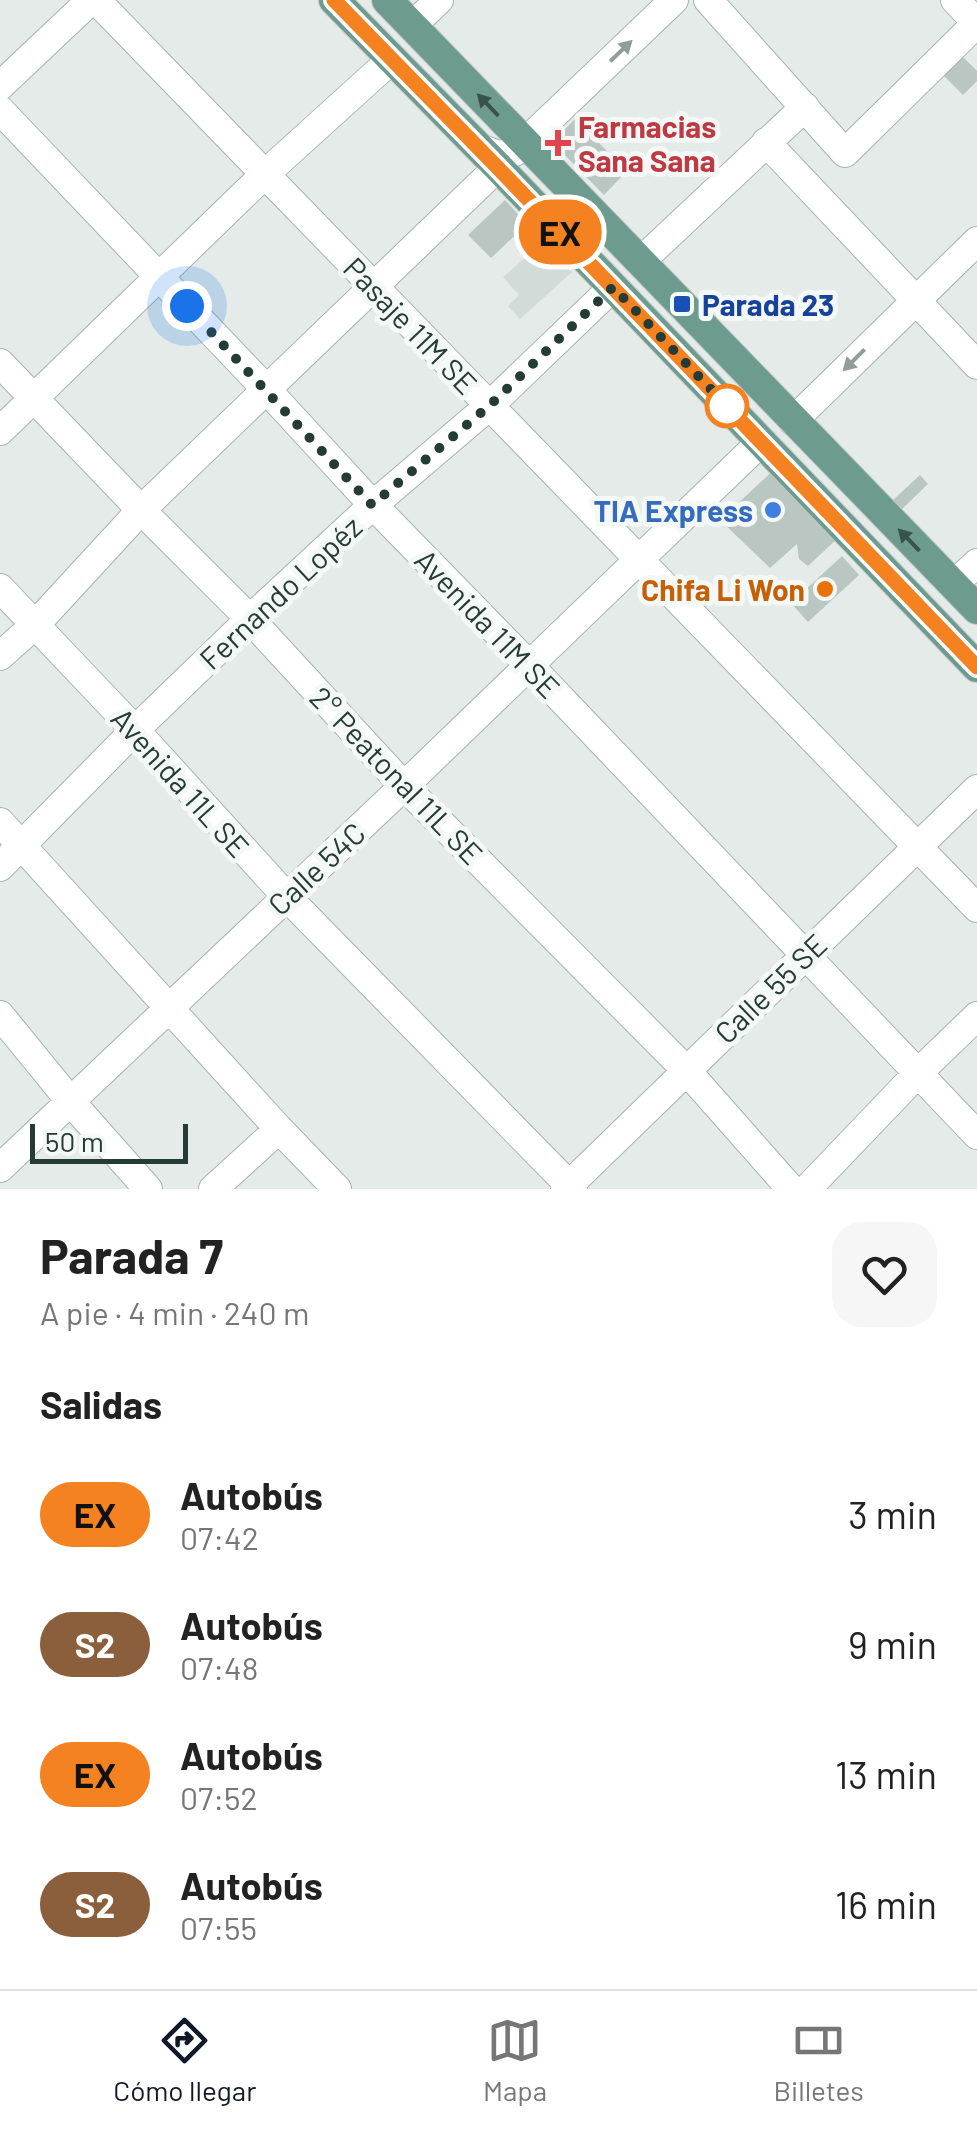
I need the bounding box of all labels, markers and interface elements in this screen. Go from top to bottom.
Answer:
one-way arrow [608,40,632,63]
one-way arrow [477,93,501,117]
place label: Farmacias Sana Sana [578,108,716,178]
marker: Farmacias Sana Sana [547,132,569,154]
line badge: EX [515,200,605,264]
text: EX [539,211,581,253]
street label: Pasaje 11M SE [337,249,485,401]
your location [162,281,212,331]
place label: Parada 23 [702,286,834,322]
marker: Parada 23 [671,293,693,315]
one-way arrow [843,348,867,372]
unlabelled marker [706,385,748,427]
place label: TIA Express [594,492,753,528]
marker: TIA Express [762,499,784,521]
street label: Fernando Lopéz [192,508,368,676]
one-way arrow [898,528,921,552]
street label: Avenida 11M SE [408,541,568,705]
place label: Chifa Li Won [641,571,805,607]
marker: Chifa Li Won [814,578,836,600]
street label: 2° Peatonal 11L SE [303,679,491,871]
street label: Avenida 11L SE [105,700,257,864]
street label: Calle 54C [260,814,372,922]
street label: Calle 55 SE [707,926,833,1050]
scale bar [30,1119,188,1164]
text: 50 m [45,1124,104,1158]
button: heart [832,1222,937,1327]
text: Parada 7 [40,1226,223,1284]
text: A pie · 4 min · 240 m [40,1293,309,1331]
text: Salidas [40,1381,162,1427]
text: Autobús [180,1472,323,1518]
text: 3 min [848,1491,937,1537]
text: EX [74,1493,116,1535]
text: 07:42 [180,1518,259,1556]
text: Autobús [180,1602,323,1648]
text: 9 min [848,1621,937,1667]
text: S2 [75,1623,115,1665]
text: 07:48 [180,1648,258,1686]
text: Autobús [180,1732,323,1778]
text: 13 min [835,1751,937,1797]
text: EX [74,1753,116,1795]
text: 07:52 [180,1778,258,1816]
text: Autobús [180,1862,323,1908]
text: 16 min [835,1881,937,1927]
text: S2 [75,1883,115,1925]
text: 07:55 [180,1908,257,1946]
tab: Cómo llegar [113,2013,256,2107]
tab: Mapa [483,2013,547,2107]
tab: Billetes [774,2013,864,2107]

